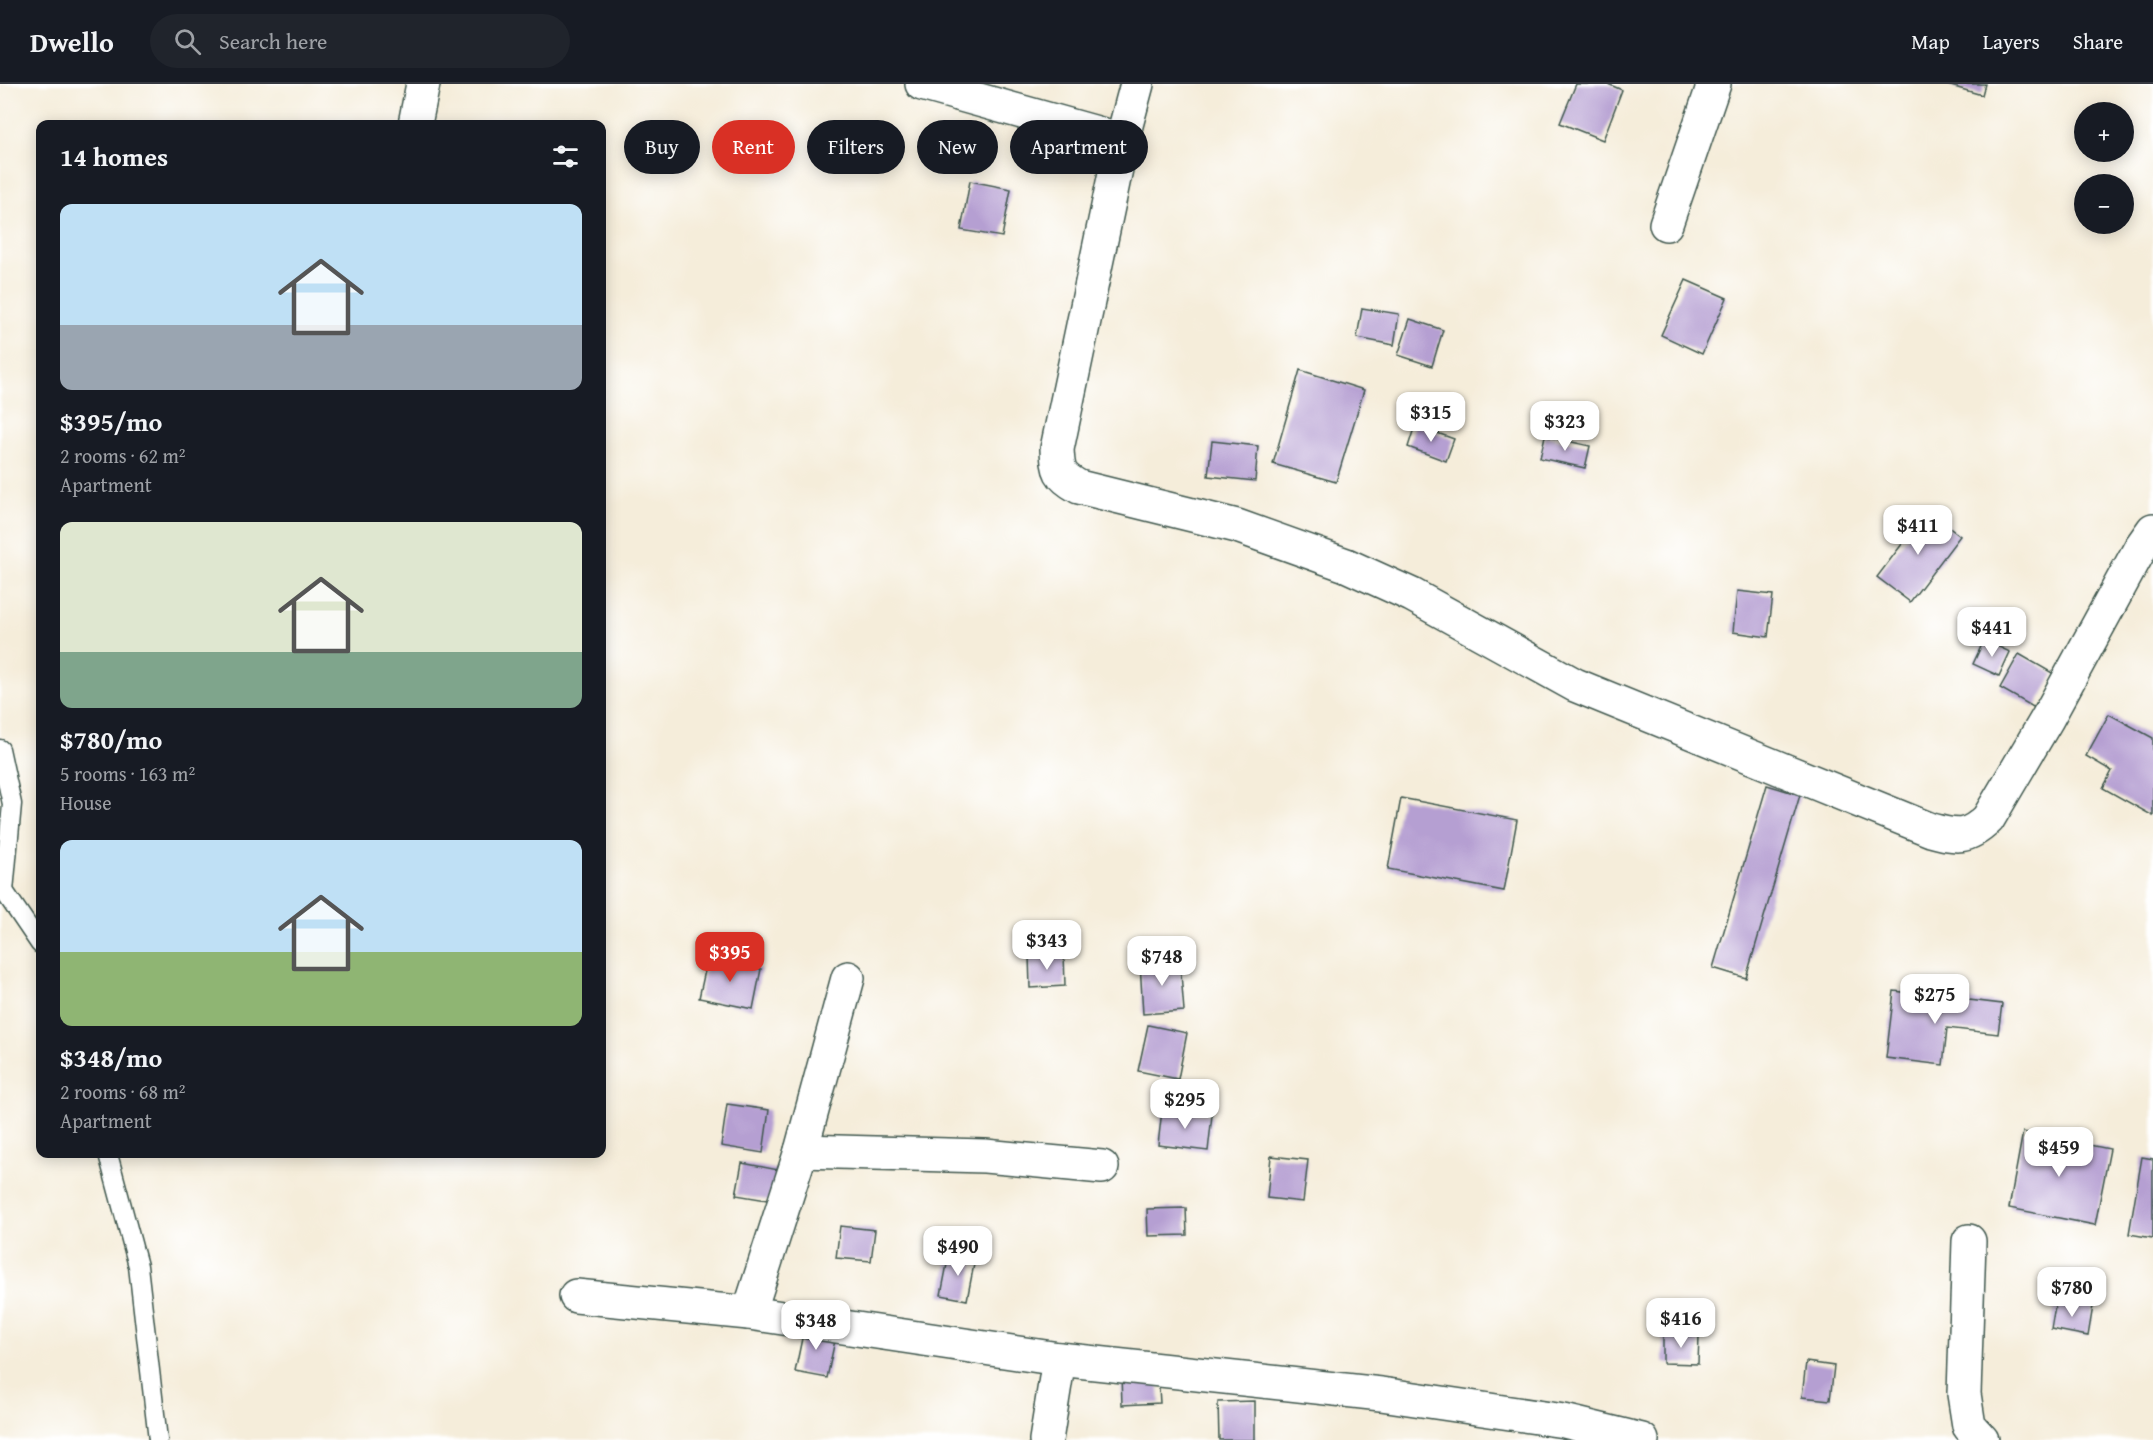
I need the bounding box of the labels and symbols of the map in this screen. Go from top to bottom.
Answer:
pin: $315 [1395,392,1467,443]
pin: $323 [1529,401,1601,452]
pin: $411 [1882,505,1954,556]
pin: $441 [1956,607,2028,658]
pin: $343 [1011,920,1083,971]
pin: $395 [694,932,766,983]
pin: $748 [1126,936,1198,987]
pin: $275 [1899,974,1971,1025]
pin: $295 [1149,1079,1221,1130]
pin: $459 [2023,1127,2095,1178]
pin: $490 [922,1226,994,1277]
pin: $780 [2036,1267,2108,1318]
pin: $416 [1645,1298,1717,1349]
pin: $348 [780,1300,852,1351]

